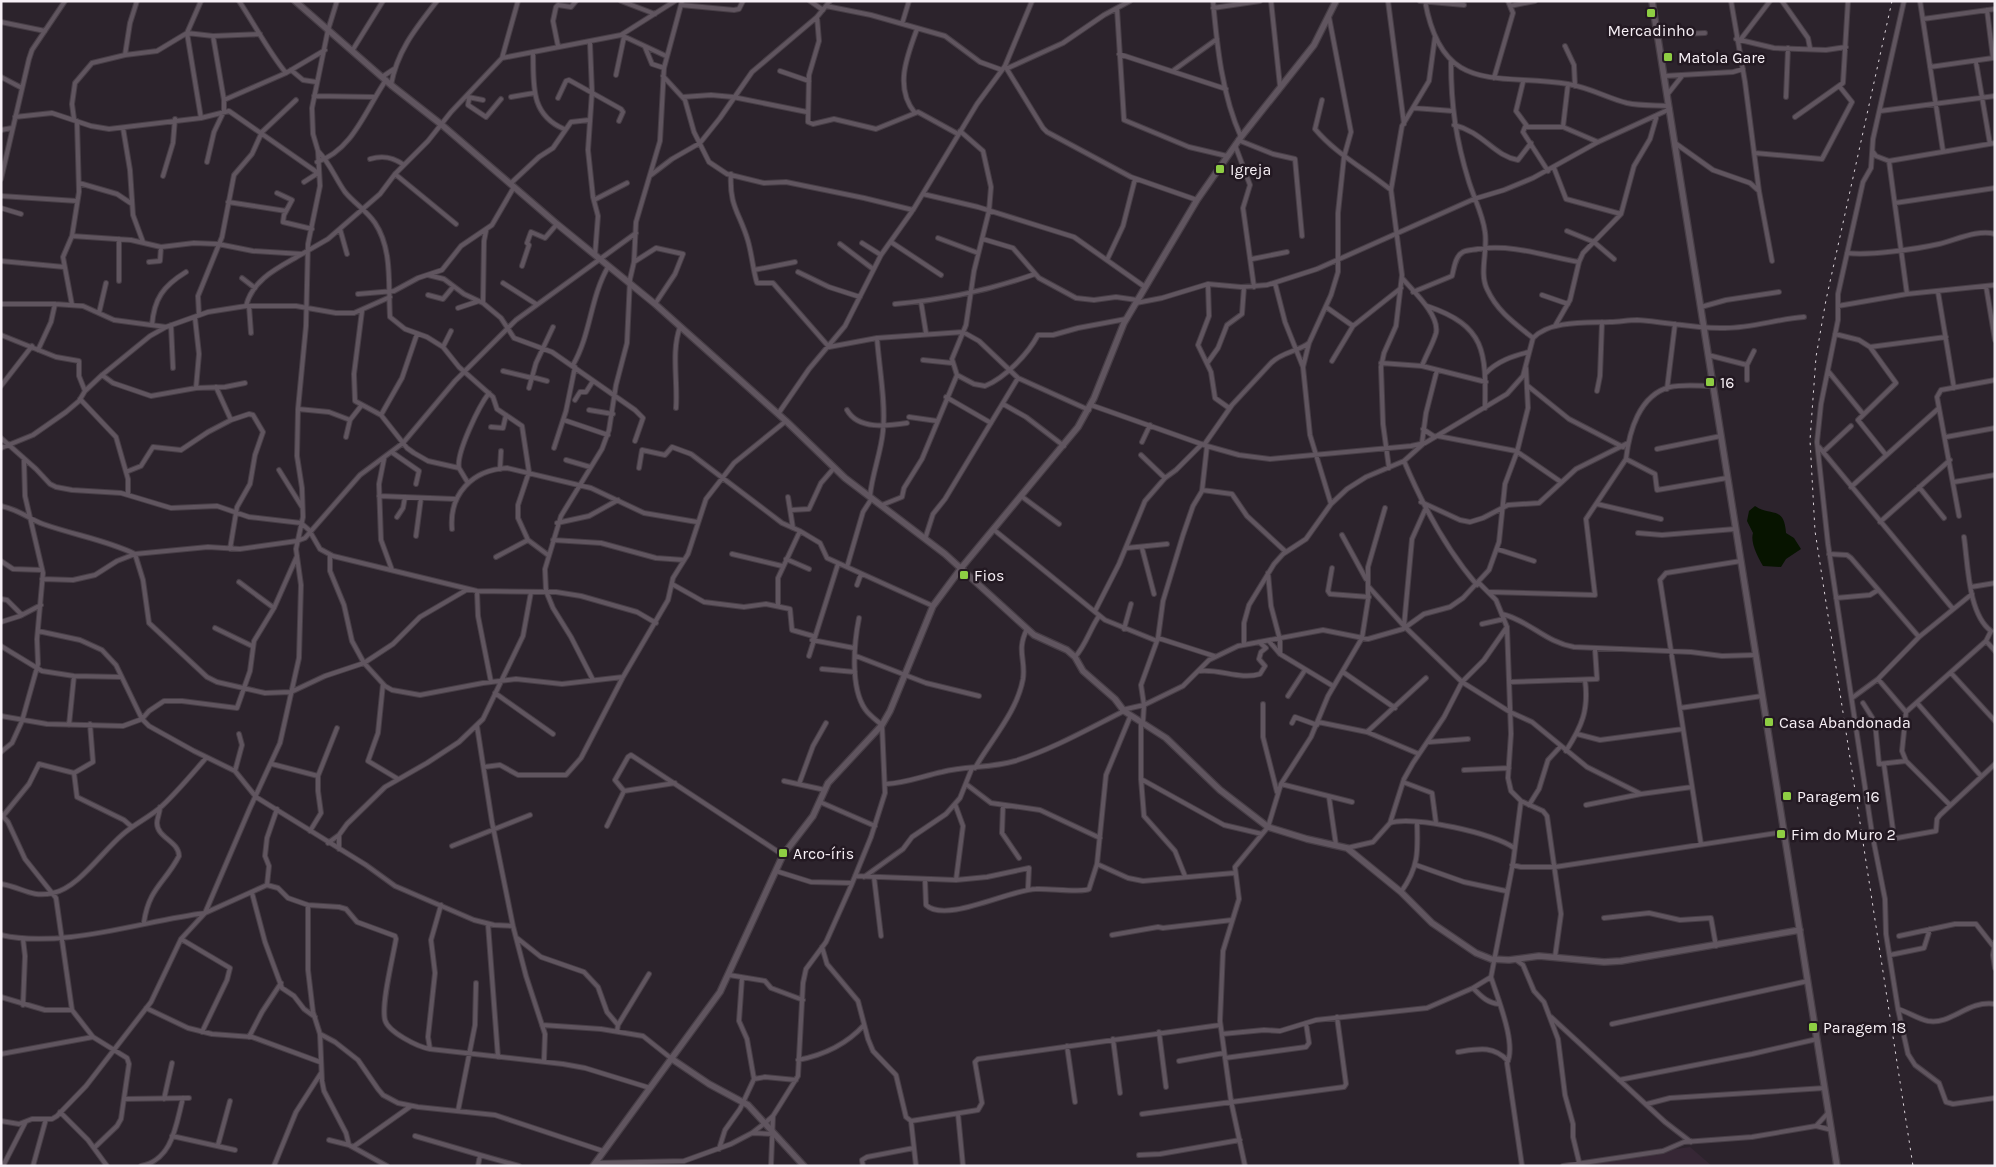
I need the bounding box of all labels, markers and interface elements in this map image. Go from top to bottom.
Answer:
marker: Mercadinho [1645,7,1657,19]
place label: Mercadinho [1608,21,1694,40]
place label: Matola Gare [1678,48,1765,67]
marker: Matola Gare [1662,51,1674,63]
place label: Igreja [1230,160,1271,179]
marker: Igreja [1214,163,1226,175]
place label: 16 [1720,373,1734,392]
marker: 16 [1704,376,1716,388]
place label: Fios [974,566,1004,585]
marker: Fios [958,569,970,581]
place label: Casa Abandonada [1779,713,1911,732]
marker: Casa Abandonada [1763,716,1775,728]
place label: Paragem 16 [1797,787,1880,806]
marker: Paragem 16 [1781,790,1793,802]
place label: Fim do Muro 2 [1791,825,1896,844]
marker: Fim do Muro 2 [1775,828,1787,840]
place label: Arco-íris [793,844,854,863]
marker: Arco-íris [777,847,789,859]
place label: Paragem 18 [1823,1018,1906,1037]
marker: Paragem 18 [1807,1021,1819,1033]

